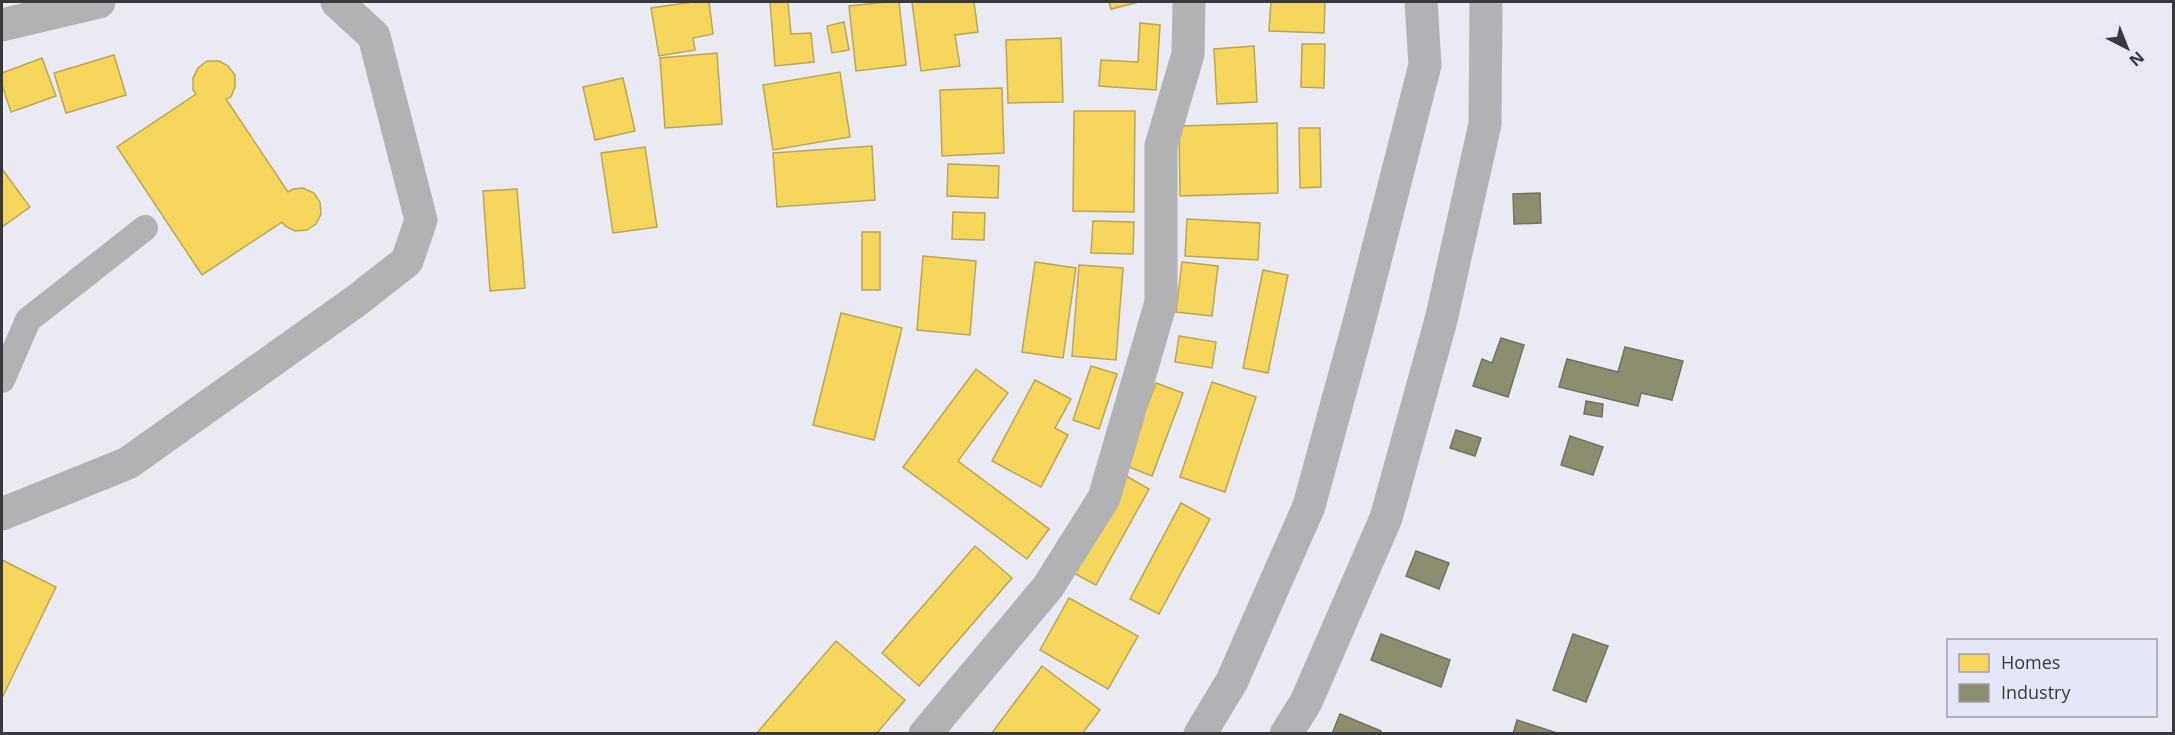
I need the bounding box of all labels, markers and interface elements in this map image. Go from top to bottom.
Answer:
north arrow [2097,18,2157,78]
text: N [2125,47,2149,72]
legend [1947,639,2157,717]
text: Homes [2001,650,2060,674]
text: Industry [2001,680,2071,704]

